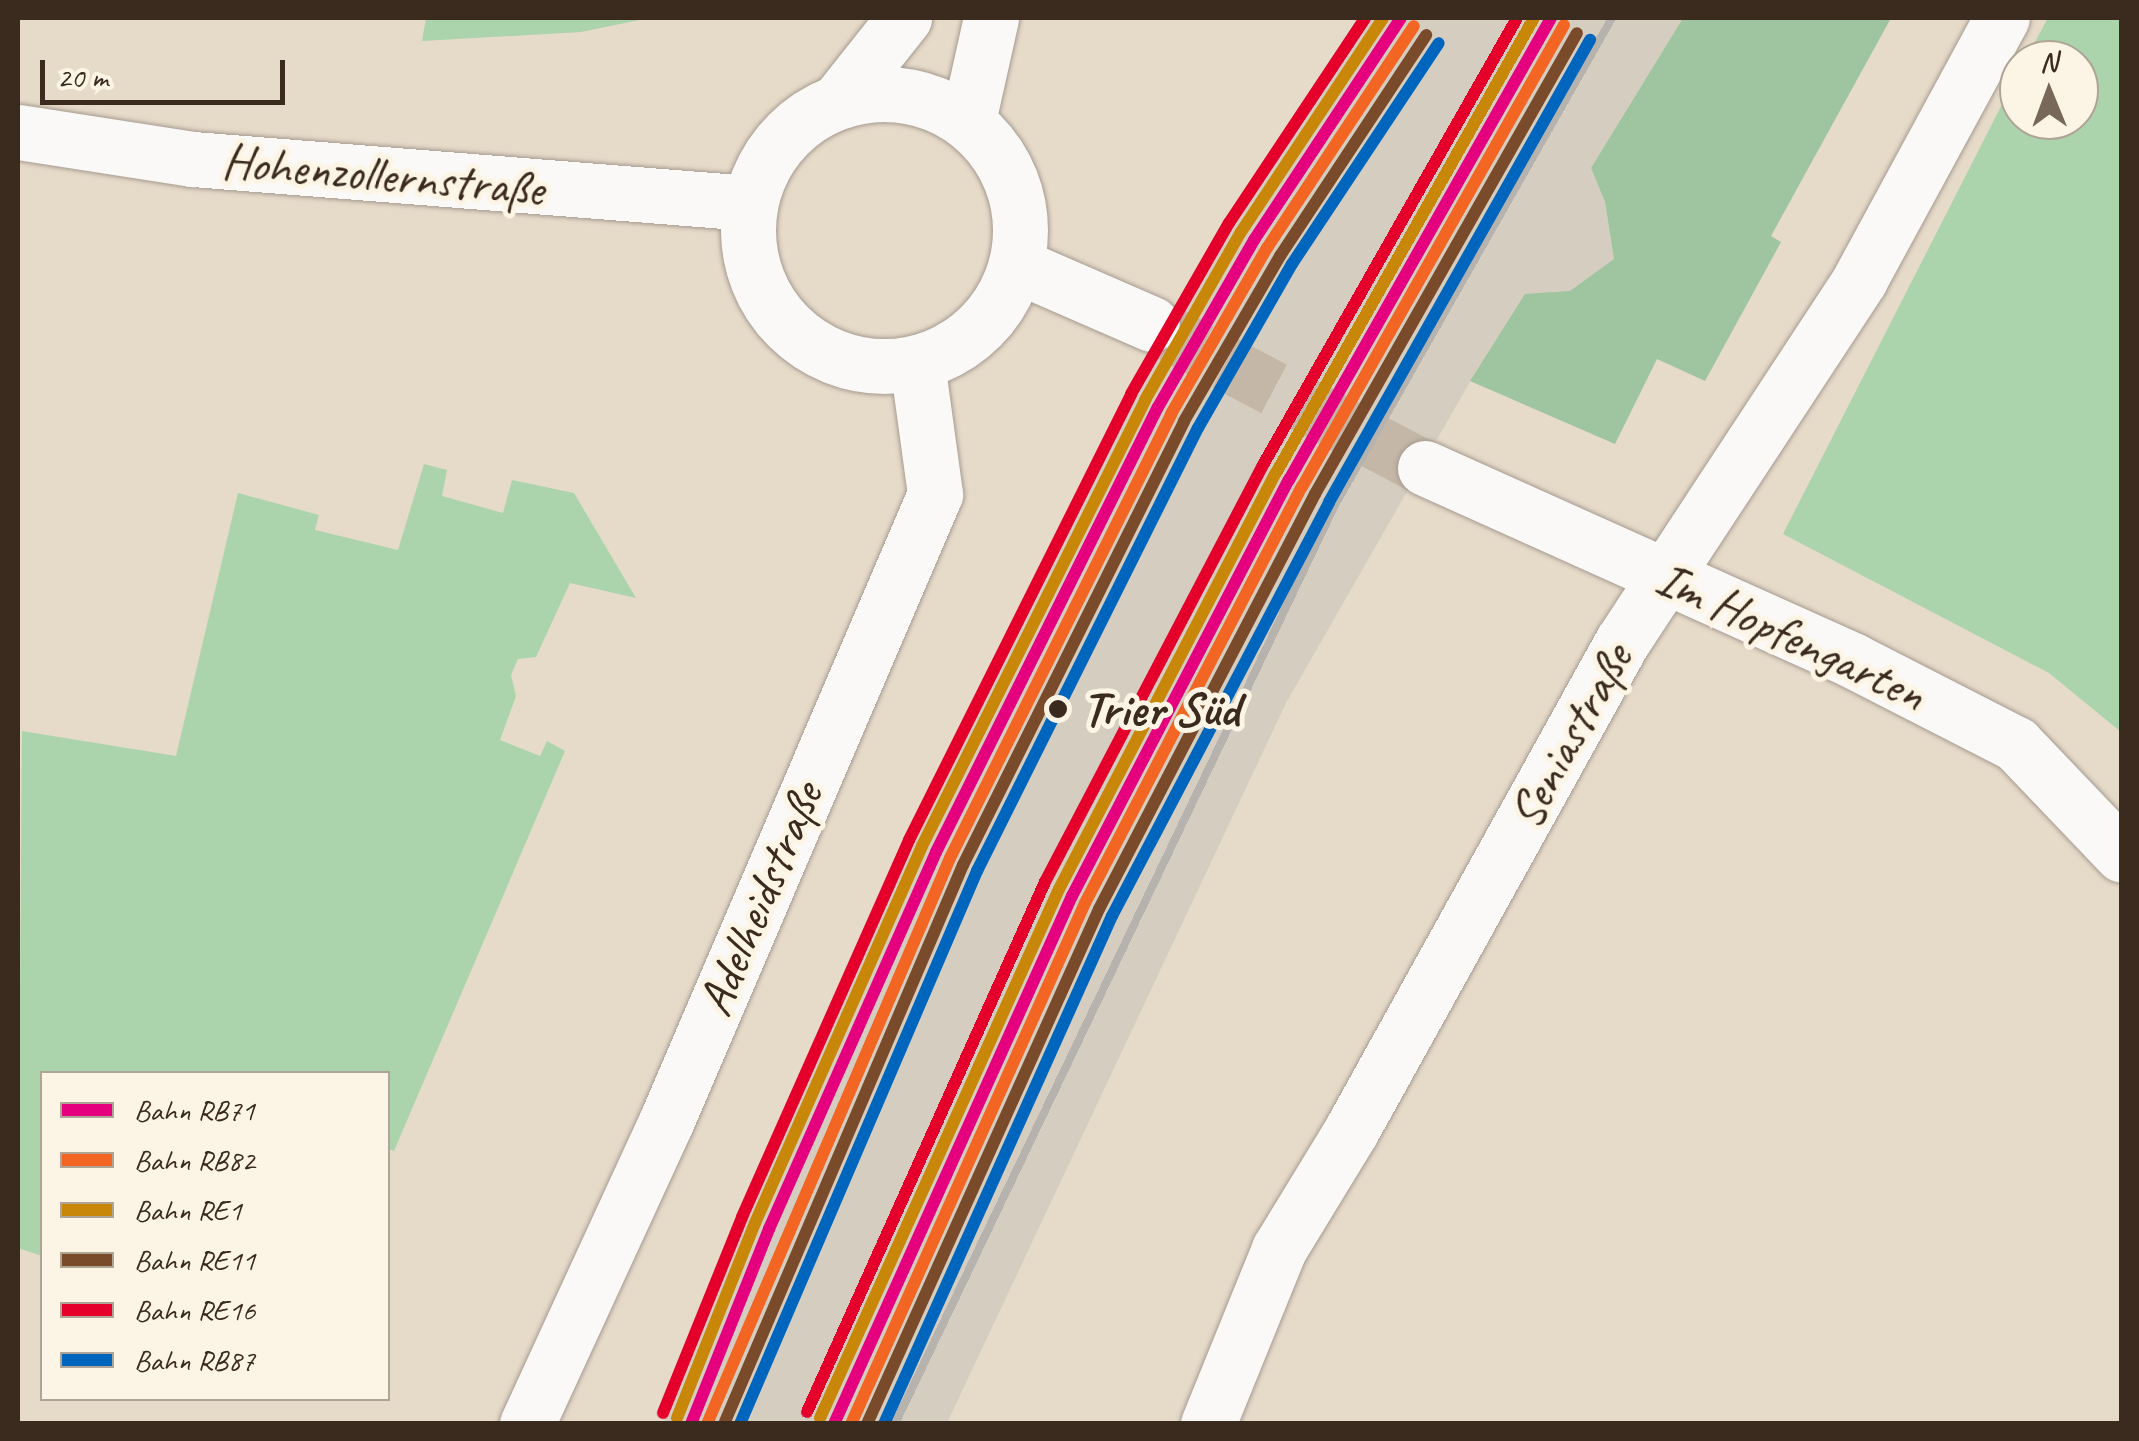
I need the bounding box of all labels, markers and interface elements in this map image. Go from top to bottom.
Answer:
scale bar [45,40,290,102]
north arrow [1999,40,2099,140]
text: N [2040,44,2057,79]
text: 20 m [57,58,108,96]
street label: Hohenzollernstraße [220,131,546,219]
street label: Im Hopfengarten [1647,548,1935,724]
street label: Seniastraße [1495,633,1645,839]
place label: Trier Süd [1082,679,1239,739]
marker: Trier Süd [1043,694,1073,724]
street label: Adelheidstraße [684,774,836,1024]
legend [40,1071,390,1401]
text: Bahn RB71 [134,1091,255,1129]
text: Bahn RB82 [134,1141,255,1179]
text: Bahn RE1 [134,1191,242,1229]
text: Bahn RE11 [134,1241,255,1279]
text: Bahn RE16 [134,1291,255,1329]
text: Bahn RB87 [134,1341,255,1379]

